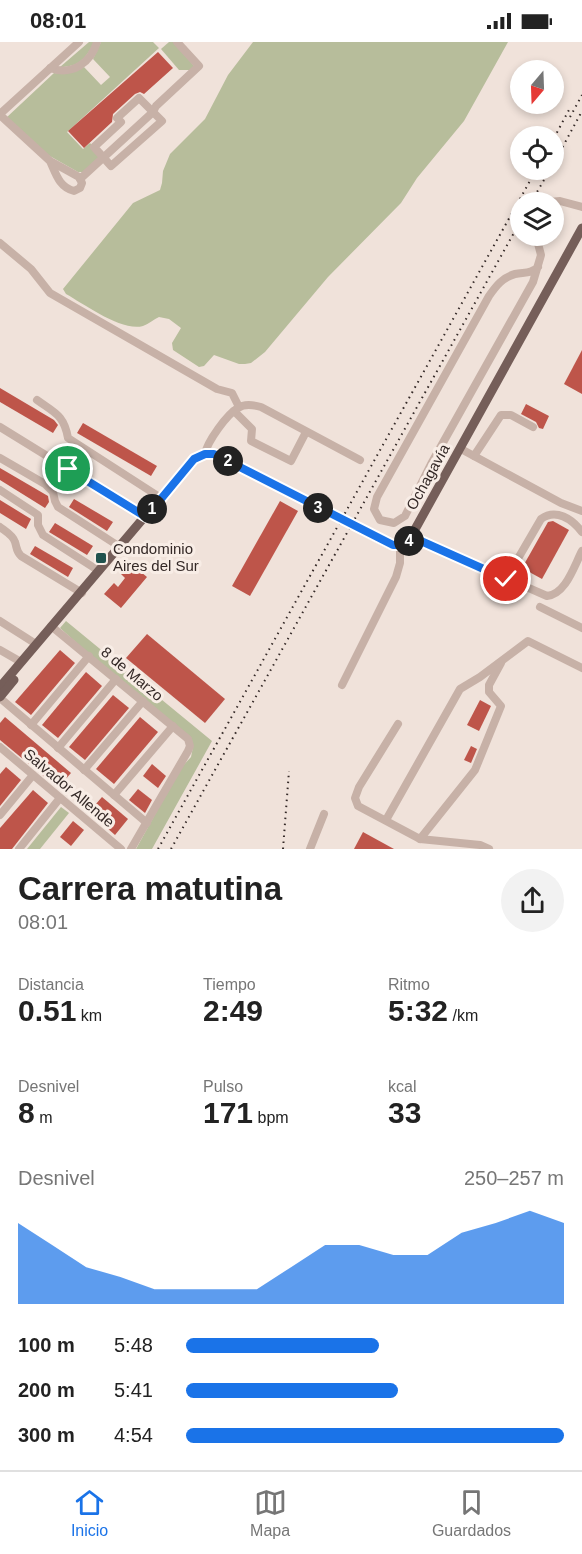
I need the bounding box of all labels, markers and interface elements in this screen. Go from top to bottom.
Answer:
text: 08:01 [30,8,86,33]
north arrow [510,60,564,114]
map controls [510,60,564,246]
button: locate [510,126,564,180]
button: layers [510,192,564,246]
street label: Ochagavía [403,440,453,513]
pin [42,443,93,494]
pin: 2 [213,446,243,476]
icon: arrive [51,452,84,485]
text: 2 [224,452,232,469]
pin: 3 [303,493,333,523]
pin: 1 [137,494,167,524]
text: 3 [314,499,322,516]
text: 1 [148,500,156,517]
pin: 4 [394,526,424,556]
text: 4 [405,532,413,549]
place label: Condominio Aires del Sur [113,540,199,574]
marker: Condominio Aires del Sur [94,551,108,565]
pin [480,553,531,604]
icon: check [489,562,522,595]
street label: 8 de Marzo [98,643,167,704]
street label: Salvador Allende [21,745,118,830]
button: share [501,869,564,932]
text: Carrera matutina [18,870,282,907]
text: 08:01 [18,911,68,933]
text: Distancia [18,976,84,993]
text: Tiempo [203,976,256,993]
text: Ritmo [388,976,430,993]
text: 0.51 [18,994,76,1027]
text: 2:49 [203,994,263,1027]
text: 5:32 [388,994,448,1027]
text: km [76,1007,102,1024]
text: /km [448,1007,478,1024]
text: Desnivel [18,1078,79,1095]
text: Pulso [203,1078,243,1095]
text: kcal [388,1078,416,1095]
text: 8 [18,1096,35,1129]
text: 171 [203,1096,253,1129]
text: 33 [388,1096,421,1129]
text: m [35,1109,52,1126]
text: bpm [253,1109,289,1126]
text: Desnivel [18,1167,95,1189]
text: 250–257 m [464,1167,564,1189]
text: 100 m [18,1334,75,1356]
text: 5:48 [114,1334,153,1356]
text: 200 m [18,1379,75,1401]
text: 5:41 [114,1379,153,1401]
text: 300 m [18,1424,75,1446]
text: 4:54 [114,1424,153,1446]
tab: Inicio [71,1486,108,1540]
tab: Mapa [250,1486,290,1540]
tab: Guardados [432,1486,511,1540]

